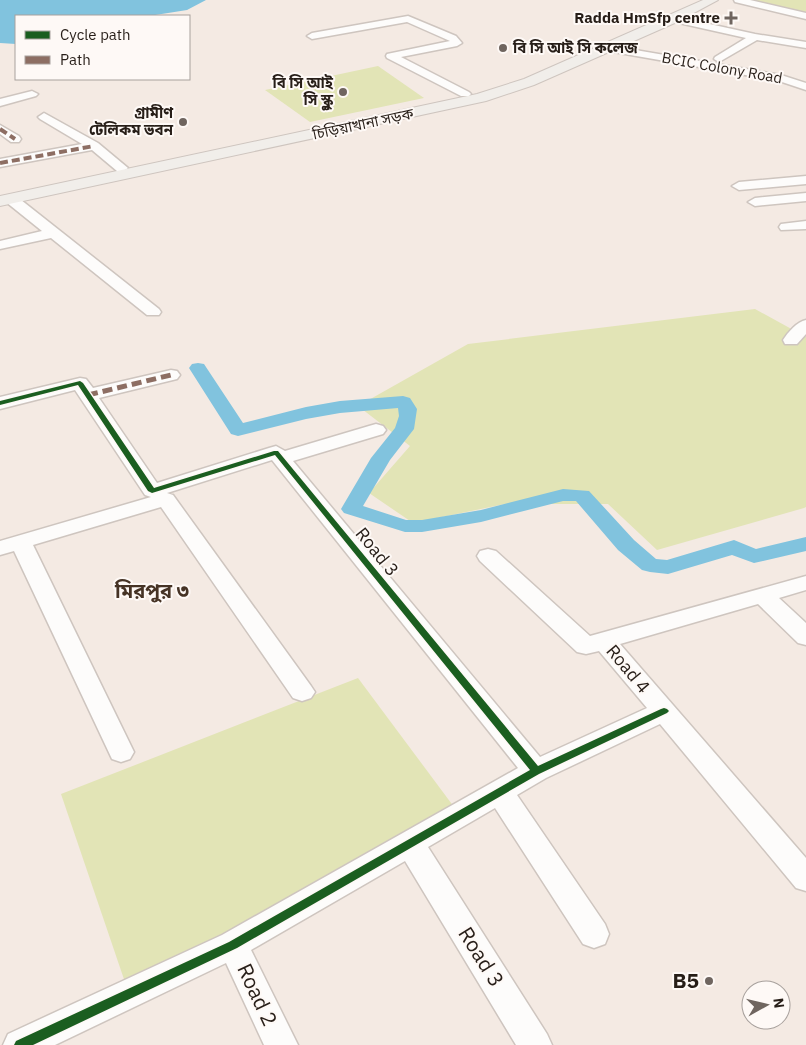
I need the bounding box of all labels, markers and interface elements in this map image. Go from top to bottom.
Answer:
place label: Radda HmSfp centre [574,8,720,27]
marker: Radda HmSfp centre [724,11,738,25]
legend [15,15,190,80]
text: Cycle path [60,25,131,44]
place label: বি সি আই সি কলেজ [512,38,638,57]
marker: বি সি আই সি কলেজ [497,42,509,54]
street label: BCIC Colony Road [660,48,784,87]
text: Path [60,50,91,69]
place label: বি সি আই সি স্কুল [271,73,334,111]
marker: বি সি আই সি স্কুল [337,86,349,98]
place label: গ্রামীণ টেলিকম ভবন [89,103,174,139]
street label: চিড়িয়াখানা সড়ক [310,103,416,144]
marker: গ্রামীণ টেলিকম ভবন [177,116,189,128]
street label: Road 3 [351,523,404,581]
district label: মিরপুর ৩ [114,577,189,604]
street label: Road 4 [601,640,655,698]
street label: Road 3 [453,921,511,992]
street label: Road 2 [231,959,285,1030]
place label: B5 [672,966,699,994]
marker: B5 [703,975,715,987]
north arrow [741,980,791,1030]
text: N [769,997,788,1009]

